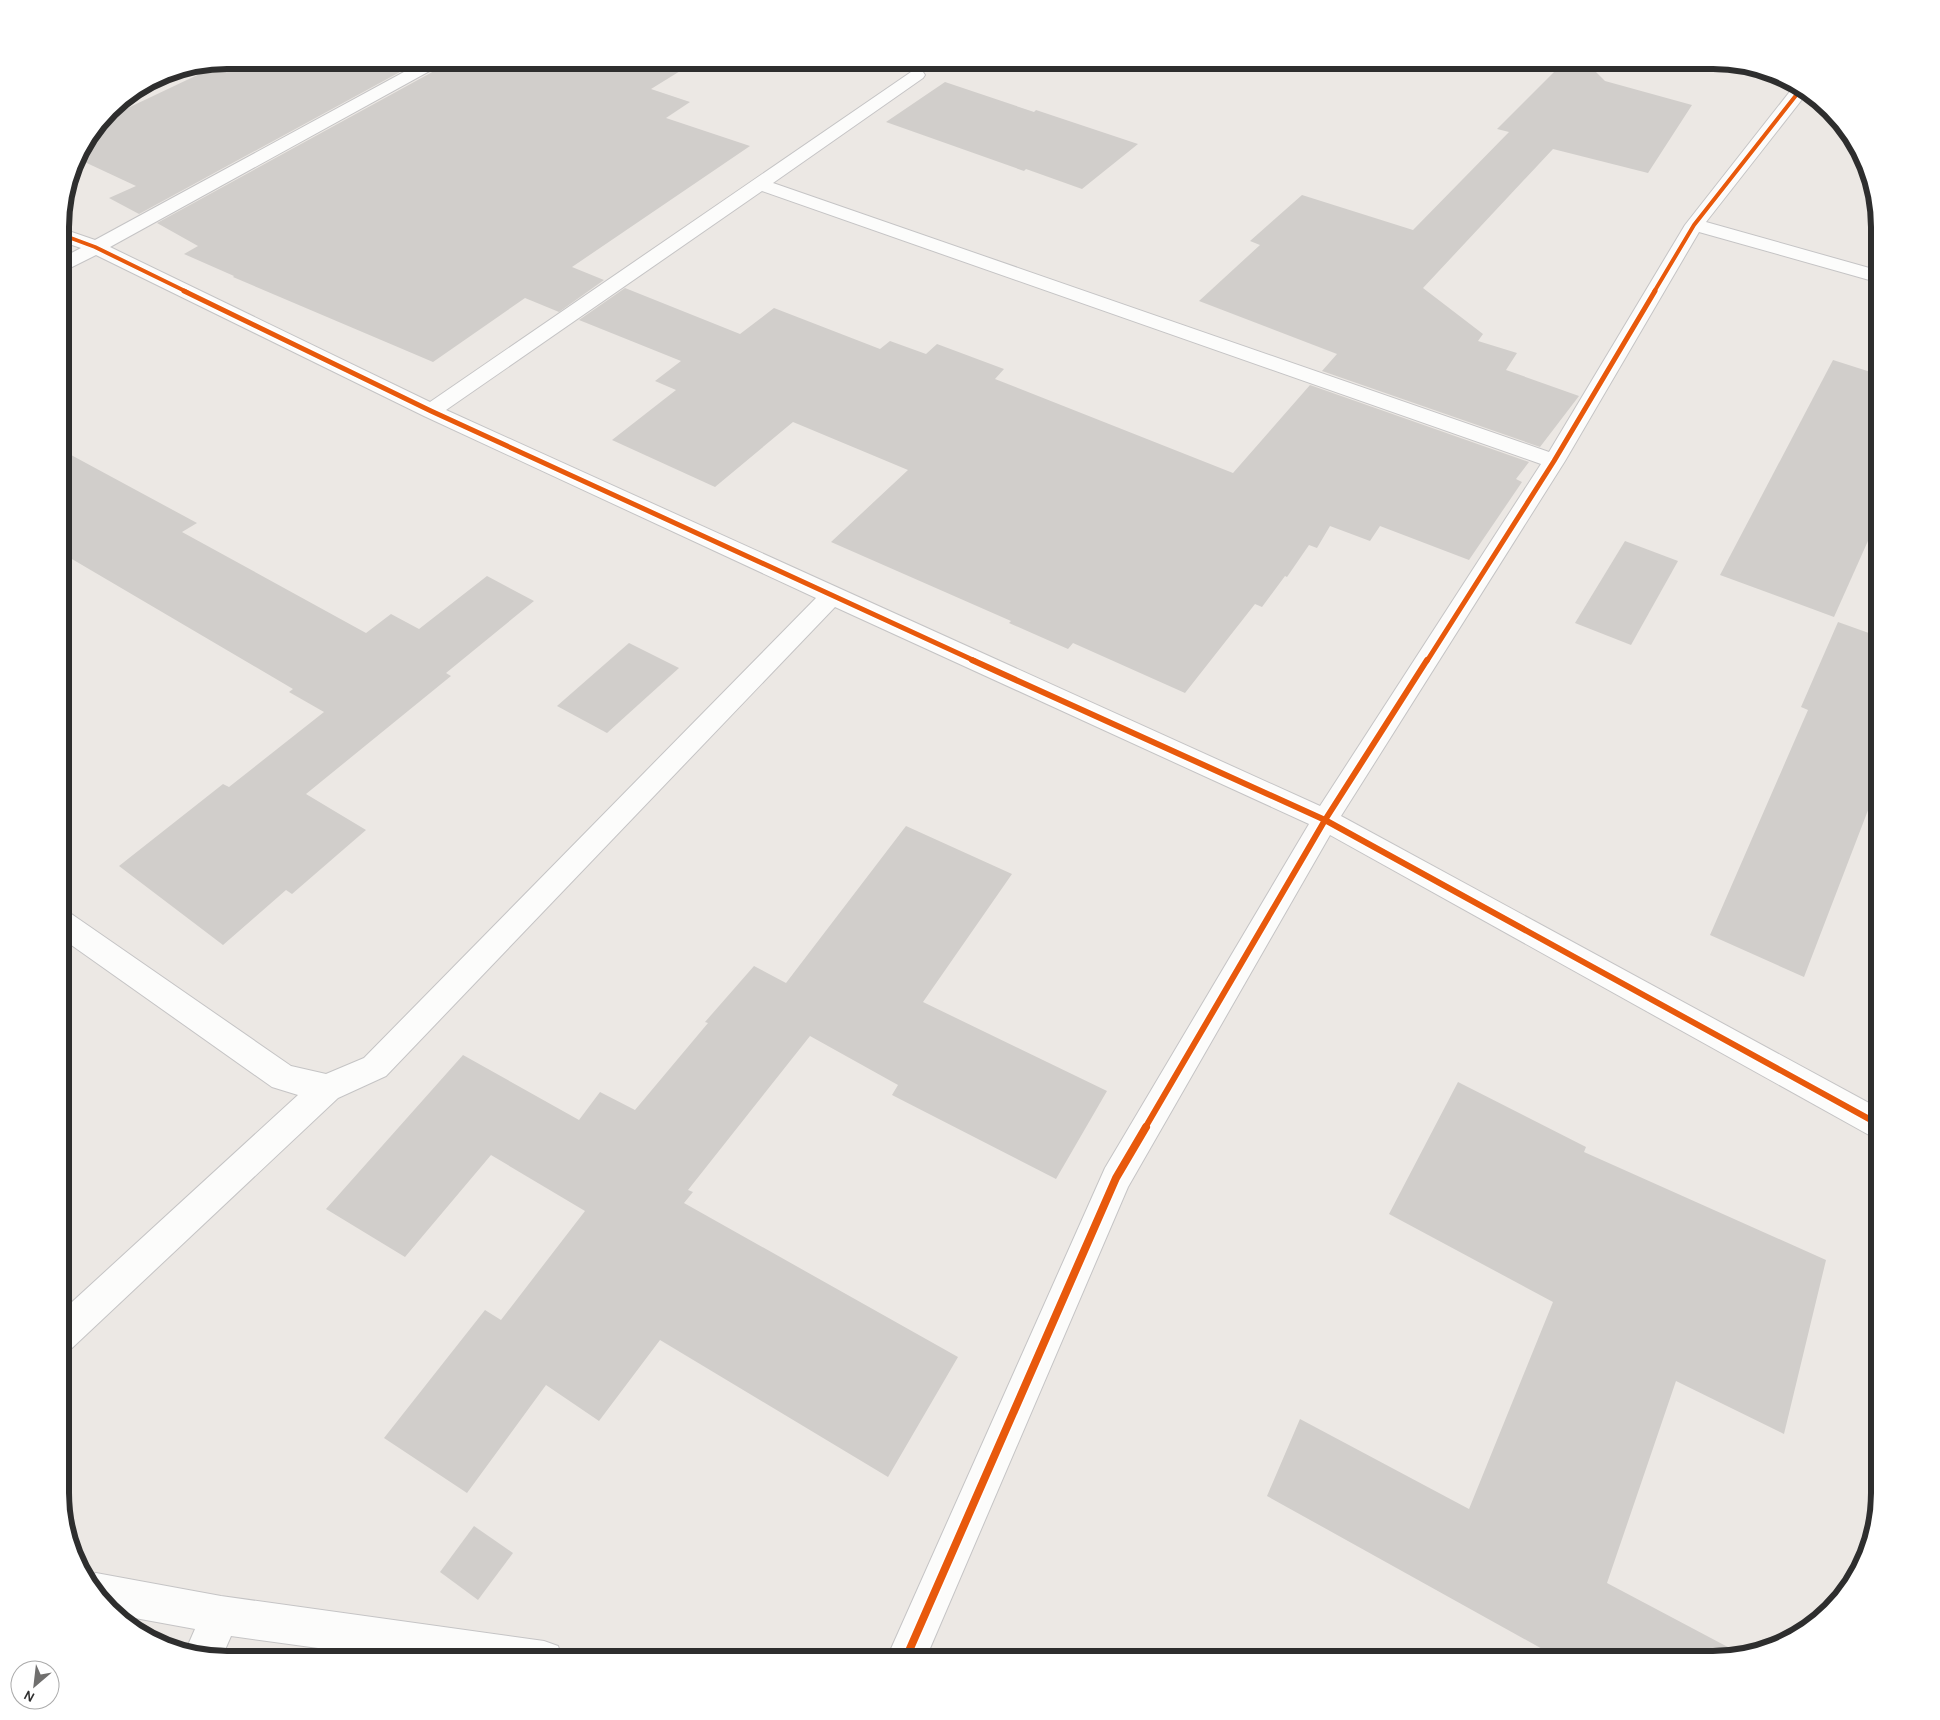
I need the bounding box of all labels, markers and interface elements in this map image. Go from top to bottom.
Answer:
north arrow [10,1660,60,1710]
text: N [21,1686,38,1706]

